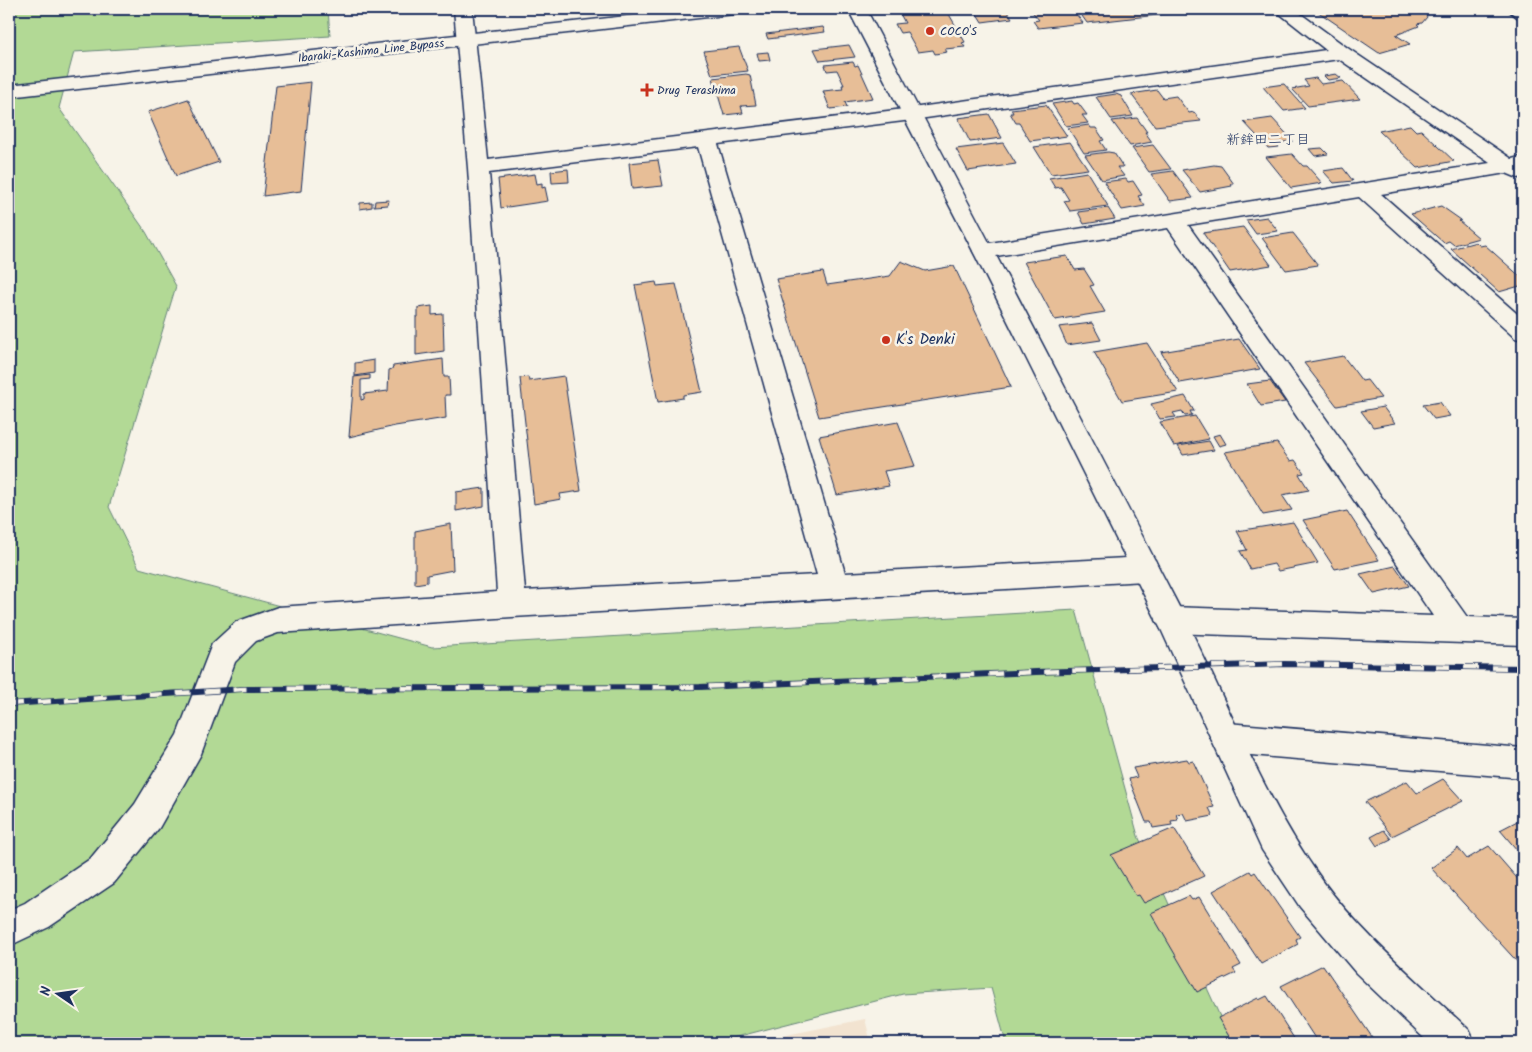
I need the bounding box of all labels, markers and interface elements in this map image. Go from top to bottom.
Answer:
place label: COCO'S [940,22,978,41]
marker: COCO'S [924,25,936,37]
street label: Ibaraki-Kashima Line Bypass [297,34,445,68]
place label: Drug Terashima [657,81,736,100]
marker: Drug Terashima [641,84,653,96]
district label: 新鉾田二丁目 [1226,129,1310,151]
place label: K's Denki [896,328,956,352]
marker: K's Denki [880,334,892,346]
north arrow [32,970,82,1020]
text: N [35,984,58,998]

